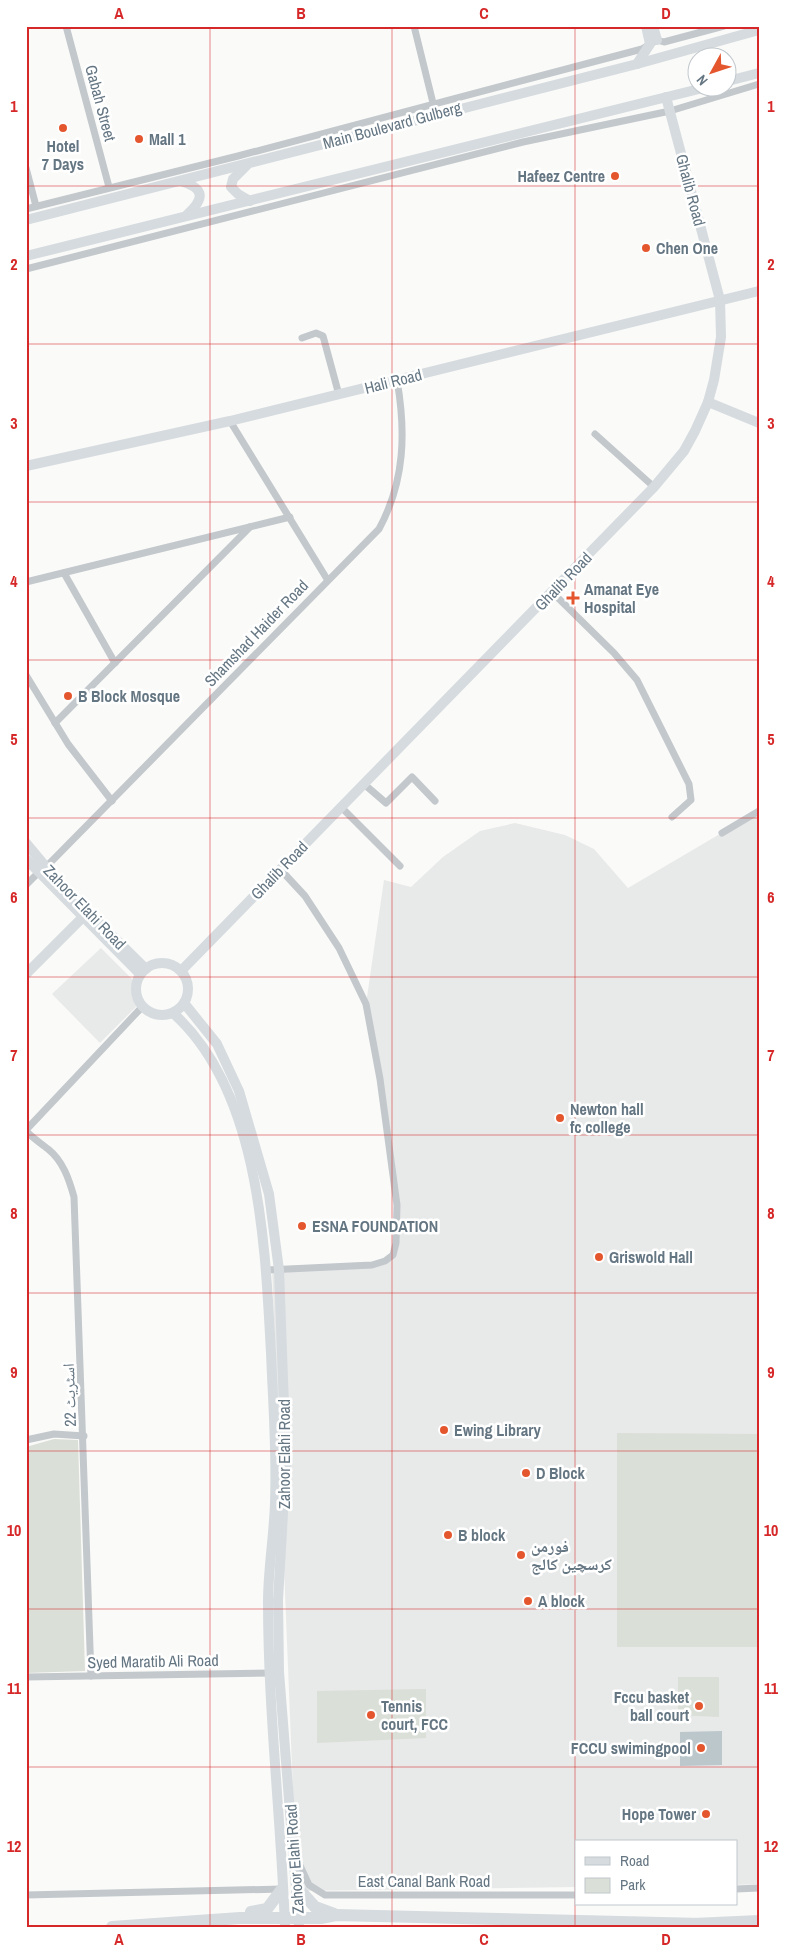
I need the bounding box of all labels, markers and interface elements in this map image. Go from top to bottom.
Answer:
text: A [114,2,124,24]
text: B [296,2,306,24]
text: C [479,2,489,24]
text: D [661,2,671,24]
north arrow [688,48,738,98]
street label: Gabah Street [80,62,122,144]
text: N [692,71,712,89]
text: 1 [10,95,18,117]
text: 1 [767,95,775,117]
street label: Main Boulevard Gulberg [320,96,464,154]
marker: Hotel 7 Days [57,122,69,134]
place label: Mall 1 [149,128,186,150]
marker: Mall 1 [133,133,145,145]
place label: Hotel 7 Days [42,135,84,175]
street label: Ghalib Road [671,152,711,228]
place label: Hafeez Centre [518,165,605,187]
marker: Hafeez Centre [609,170,621,182]
place label: Chen One [656,237,718,259]
marker: Chen One [640,242,652,254]
text: 2 [10,253,18,275]
text: 2 [767,253,775,275]
street label: Hali Road [362,363,424,399]
text: 3 [10,412,18,434]
text: 3 [767,412,775,434]
street label: Ghalib Road [529,547,597,615]
text: 4 [10,570,18,592]
text: 4 [767,570,775,592]
street label: Shamshad Haider Road [199,575,313,691]
place label: Amanat Eye Hospital [584,578,659,618]
marker: Amanat Eye Hospital [566,591,580,605]
place label: B Block Mosque [78,685,180,707]
marker: B Block Mosque [62,690,74,702]
text: 5 [10,728,18,750]
text: 5 [767,728,775,750]
street label: Ghalib Road [245,836,313,904]
street label: Zahoor Elahi Road [39,860,131,954]
text: 6 [10,886,18,908]
text: 6 [767,886,775,908]
text: 7 [10,1044,18,1066]
text: 7 [767,1044,775,1066]
place label: Newton hall fc college [570,1098,644,1138]
marker: Newton hall fc college [554,1112,566,1124]
text: 8 [10,1202,18,1224]
text: 8 [767,1202,775,1224]
place label: ESNA FOUNDATION [312,1215,438,1237]
marker: ESNA FOUNDATION [296,1220,308,1232]
place label: Griswold Hall [609,1246,693,1268]
marker: Griswold Hall [593,1251,605,1263]
text: 9 [10,1361,18,1383]
text: 9 [767,1361,775,1383]
street label: اسٹریٹ 22 [57,1363,81,1427]
street label: Zahoor Elahi Road [273,1399,295,1509]
place label: Ewing Library [454,1419,541,1441]
marker: Ewing Library [438,1424,450,1436]
place label: D Block [536,1462,586,1484]
marker: D Block [520,1467,532,1479]
text: 10 [7,1519,21,1541]
text: 10 [764,1519,778,1541]
place label: B block [458,1524,506,1546]
marker: B block [442,1529,454,1541]
place label: فورمن کرسچین کالج [531,1535,612,1575]
marker: فورمن کرسچین کالج [515,1549,527,1561]
place label: A block [538,1590,586,1612]
marker: A block [522,1595,534,1607]
street label: Syed Maratib Ali Road [87,1649,219,1673]
text: 11 [7,1677,22,1699]
text: 11 [764,1677,779,1699]
place label: Fccu basket ball court [614,1686,690,1726]
place label: Tennis court, FCC [381,1695,448,1735]
marker: Fccu basket ball court [693,1700,705,1712]
marker: Tennis court, FCC [365,1709,377,1721]
place label: FCCU swimingpool [571,1737,691,1759]
marker: FCCU swimingpool [695,1742,707,1754]
street label: Zahoor Elahi Road [279,1803,309,1915]
place label: Hope Tower [622,1803,697,1825]
marker: Hope Tower [700,1808,712,1820]
text: 12 [7,1835,21,1857]
text: 12 [764,1835,778,1857]
legend [575,1840,738,1906]
text: Road [620,1850,649,1871]
street label: East Canal Bank Road [358,1870,490,1892]
text: Park [620,1874,646,1895]
text: A [114,1928,124,1950]
text: B [296,1928,306,1950]
text: C [479,1928,489,1950]
text: D [661,1928,671,1950]

